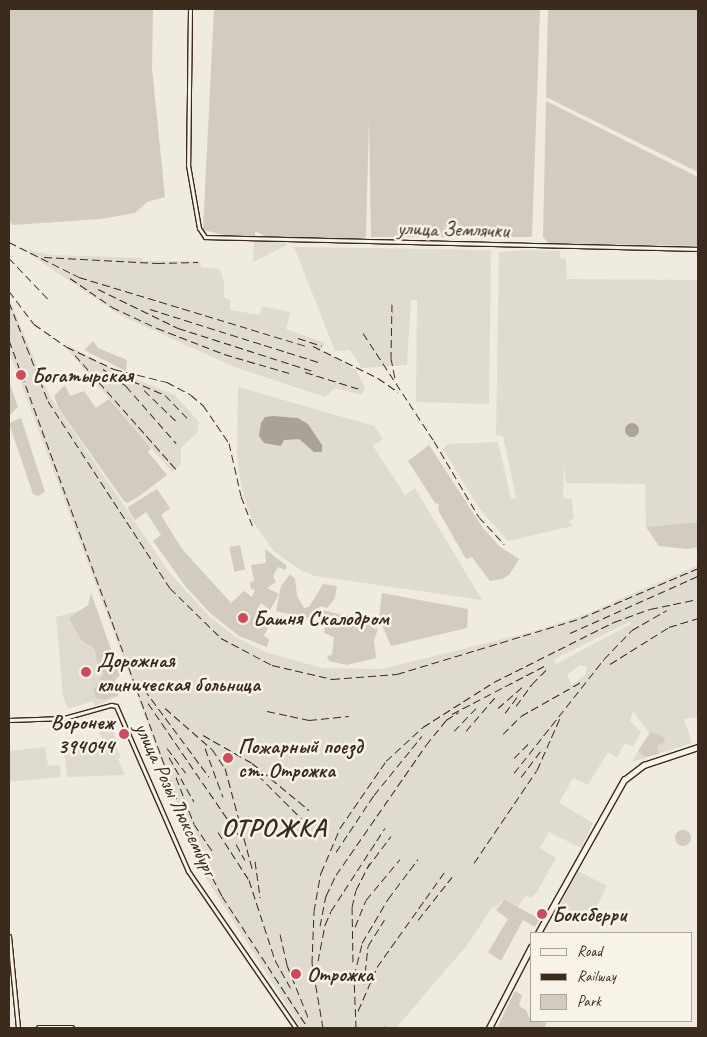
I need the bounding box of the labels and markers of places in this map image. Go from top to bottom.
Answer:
place label: Богатырская [32,362,133,388]
marker: Богатырская [14,368,28,382]
place label: Башня Скалодром [253,605,389,631]
marker: Башня Скалодром [237,612,249,624]
place label: Дорожная клиническая больница [97,647,261,697]
marker: Дорожная клиническая больница [79,665,93,679]
place label: Воронеж 394044 [51,709,114,759]
marker: Воронеж 394044 [118,728,130,740]
place label: Пожарный поезд ст. Отрожка [238,733,362,783]
marker: Пожарный поезд ст. Отрожка [222,752,234,764]
place label: Боксберри [552,901,626,927]
marker: Боксберри [536,908,548,920]
place label: Отрожка [307,961,374,987]
marker: Отрожка [289,967,303,981]

